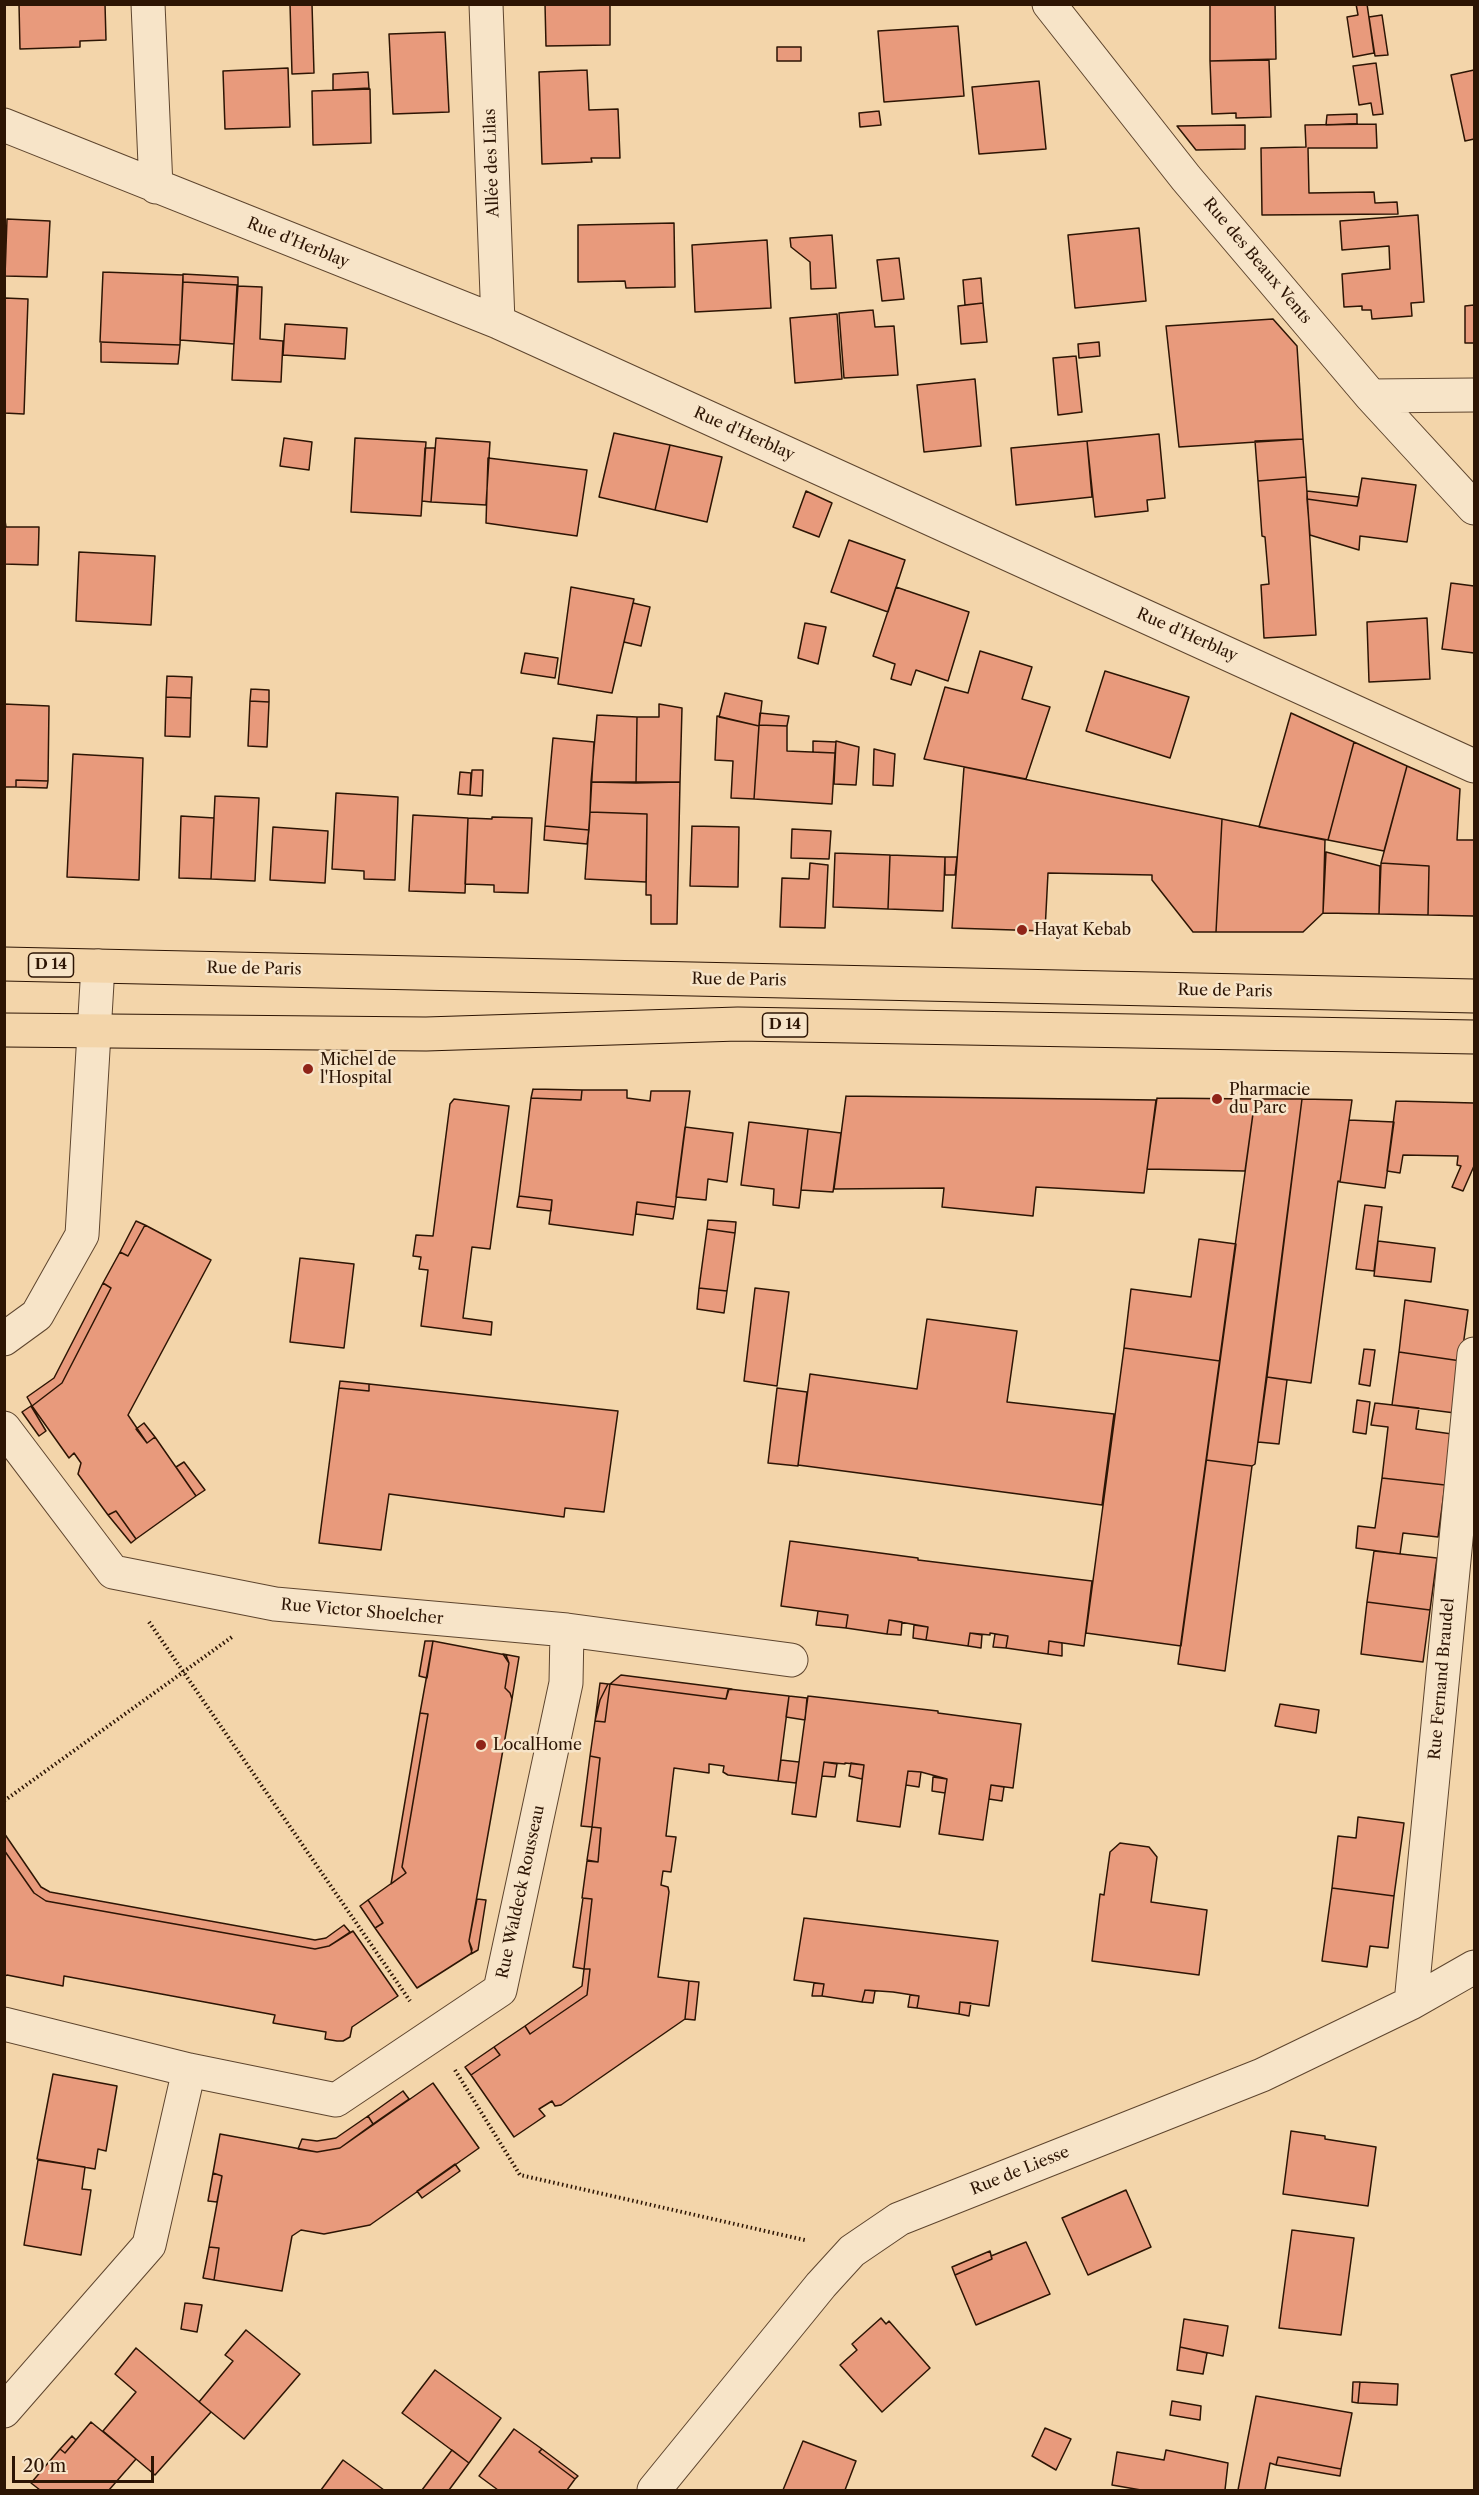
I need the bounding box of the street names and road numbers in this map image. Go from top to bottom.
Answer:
street label: Allée des Lilas [481,108,503,218]
street label: Rue des Beaux Vents [1199,194,1315,328]
street label: Rue d'Herblay [244,214,352,272]
street label: Rue d'Herblay [691,403,797,465]
street label: Rue d'Herblay [1134,604,1240,666]
road number: D 14 [28,953,74,977]
street label: Rue de Paris [206,959,302,979]
street label: Rue de Paris [691,970,787,990]
street label: Rue de Paris [1177,981,1273,1001]
road number: D 14 [762,1013,808,1037]
street label: Rue Victor Shoelcher [280,1595,444,1629]
street label: Rue Fernand Braudel [1425,1597,1459,1761]
street label: Rue Waldeck Rousseau [493,1803,549,1981]
street label: Rue de Liesse [968,2142,1072,2200]

